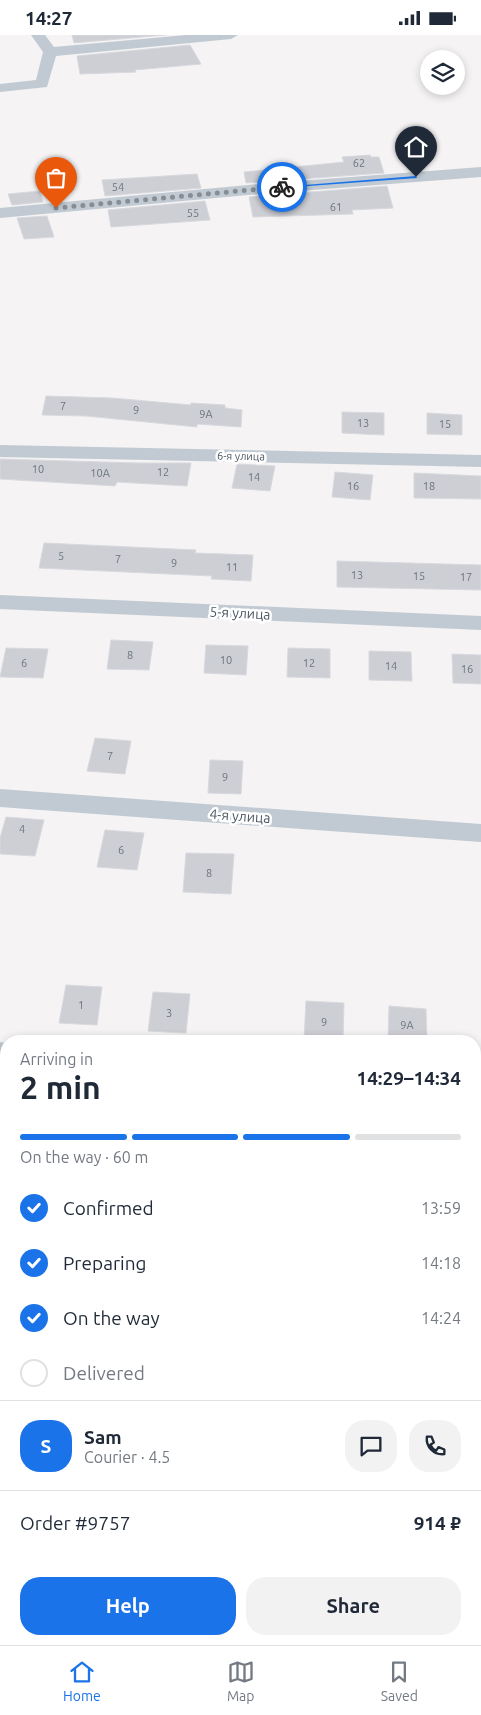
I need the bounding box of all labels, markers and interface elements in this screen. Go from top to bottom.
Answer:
text: 14:27 [25,7,73,29]
map controls [420,50,465,95]
button: layers [420,50,465,95]
pin [395,126,437,177]
icon: home [402,133,430,161]
pin [35,157,77,208]
house number: 62 [353,157,365,169]
courier [257,162,307,212]
icon: bag [42,164,70,192]
icon: bike [268,173,296,201]
house number: 54 [112,181,124,193]
house number: 61 [330,201,342,213]
house number: 55 [187,207,199,219]
house number: 7 [60,400,66,412]
house number: 9 [133,404,139,416]
house number: 9А [199,408,214,420]
house number: 13 [357,417,369,429]
house number: 15 [439,418,451,430]
street label: 6-я улица [217,450,265,462]
house number: 10 [32,463,44,475]
house number: 12 [157,466,169,478]
house number: 10А [90,467,111,479]
house number: 14 [248,471,260,483]
house number: 16 [347,480,359,492]
house number: 18 [423,480,435,492]
house number: 5 [58,550,64,562]
house number: 7 [115,553,121,565]
house number: 9 [171,557,177,569]
house number: 11 [226,561,238,573]
house number: 13 [351,569,363,581]
house number: 15 [413,570,425,582]
house number: 17 [460,571,472,583]
street label: 5-я улица [209,603,271,623]
house number: 8 [127,649,133,661]
house number: 10 [220,654,232,666]
house number: 6 [21,657,27,669]
house number: 12 [303,657,315,669]
house number: 14 [385,660,397,672]
house number: 16 [461,663,473,675]
house number: 7 [107,750,113,762]
house number: 9 [222,771,228,783]
street label: 4-я улица [209,806,271,826]
house number: 4 [19,823,25,835]
house number: 6 [118,844,124,856]
house number: 8 [206,867,212,879]
house number: 1 [78,999,84,1011]
house number: 3 [166,1007,172,1019]
house number: 9 [321,1016,327,1028]
house number: 9А [400,1019,415,1031]
text: Arriving in [20,1050,93,1068]
text: 14:29–14:34 [356,1067,461,1089]
text: 2 min [20,1069,101,1105]
text: On the way · 60 m [20,1148,148,1166]
icon: check [20,1194,48,1222]
text: Confirmed [63,1197,154,1219]
text: 13:59 [421,1199,461,1217]
icon: check [20,1249,48,1277]
text: Preparing [63,1252,147,1274]
text: 14:18 [421,1254,461,1272]
icon: check [20,1304,48,1332]
text: On the way [63,1307,160,1329]
text: 14:24 [421,1309,461,1327]
text: Delivered [63,1362,145,1384]
button: chat [345,1420,397,1472]
button: phone [409,1420,461,1472]
text: Sam [84,1426,122,1448]
text: S [41,1435,51,1457]
text: Courier · 4.5 [84,1448,170,1466]
text: Order #9757 [20,1512,130,1534]
text: 914 ₽ [414,1512,461,1534]
button: Help [20,1577,236,1635]
button: Share [246,1577,461,1635]
tab: Home [63,1658,101,1704]
tab: Map [227,1658,255,1704]
tab: Saved [381,1658,418,1704]

